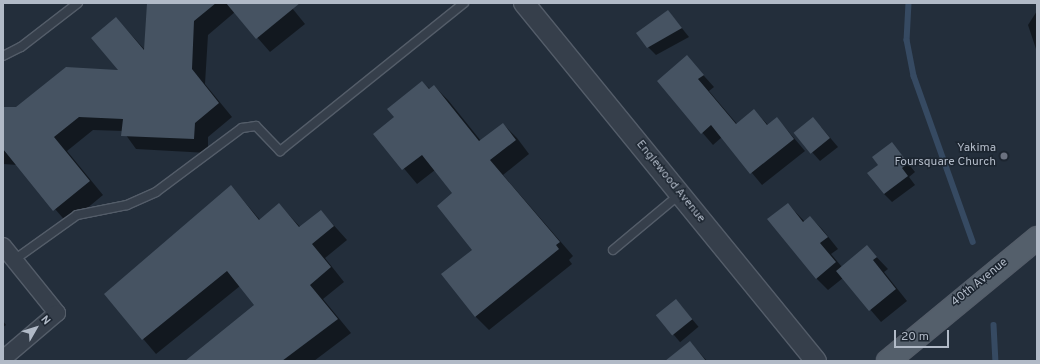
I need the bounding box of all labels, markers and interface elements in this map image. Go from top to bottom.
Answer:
street label: Englewood Avenue [632,138,708,226]
place label: Yakima Foursquare Church [894,142,996,170]
marker: Yakima Foursquare Church [999,151,1009,161]
street label: 40th Avenue [949,256,1011,310]
north arrow [16,308,56,348]
text: N [37,313,53,328]
scale bar [896,322,951,348]
text: 20 m [901,329,929,345]

